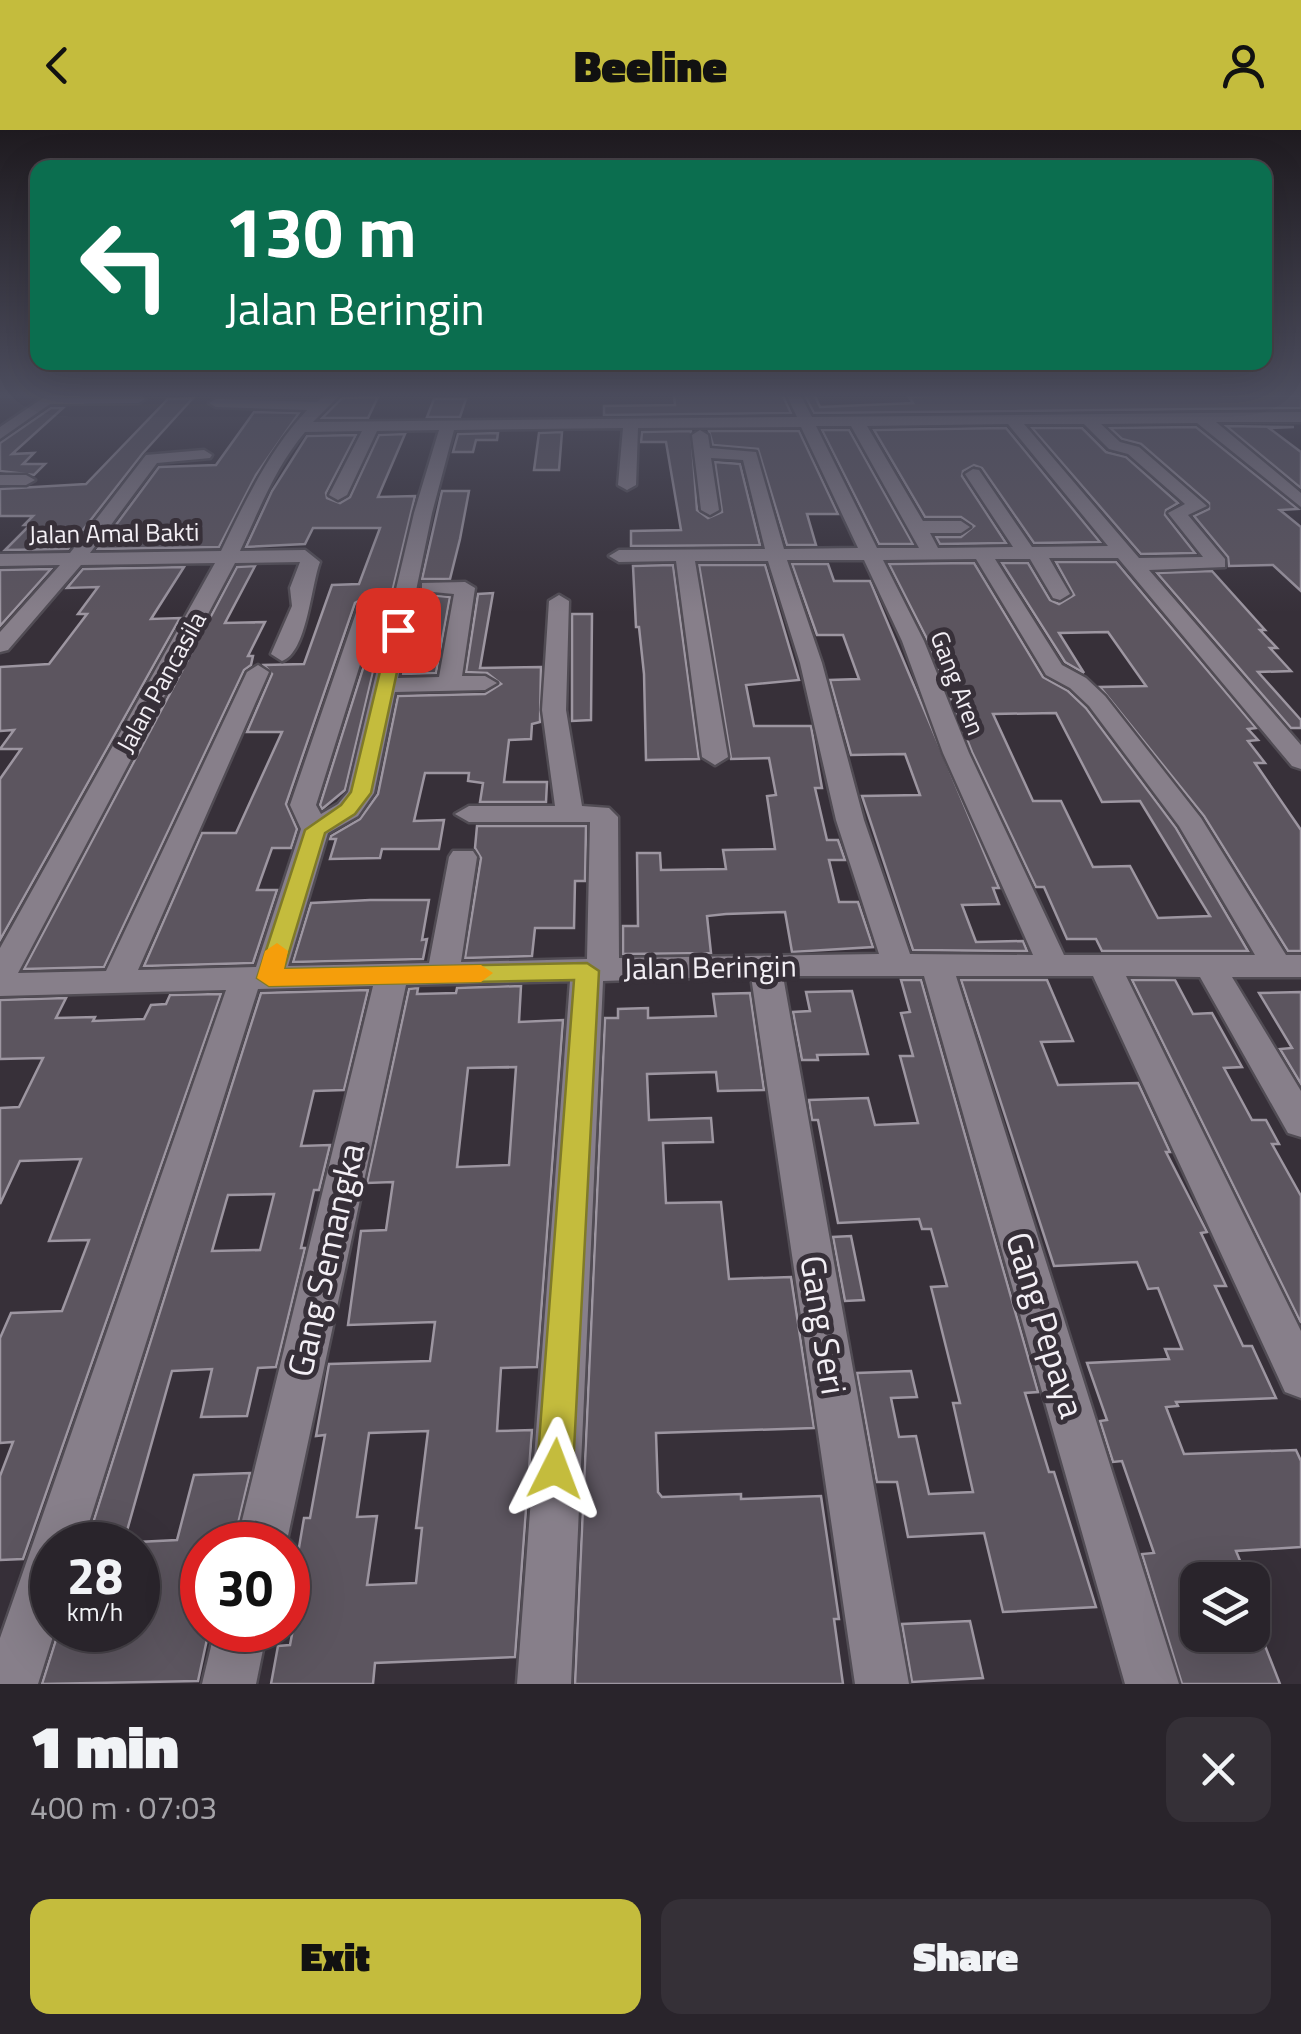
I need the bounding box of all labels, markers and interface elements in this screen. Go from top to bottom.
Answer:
text: Beeline [574,31,727,99]
icon: back [30,38,85,93]
icon: person [1216,38,1271,93]
text: 130 m [225,178,417,284]
icon: left [60,200,190,330]
text: Jalan Beringin [225,274,485,342]
street label: Jalan Amal Bakti [28,513,200,553]
pin [356,588,441,673]
icon: arrive [371,603,426,658]
street label: Jalan Pancasila [106,604,216,760]
street label: Gang Aren [921,625,995,741]
street label: Jalan Beringin [623,942,797,992]
street label: Gang Semangka [272,1138,378,1382]
street label: Gang Pepaya [992,1225,1100,1424]
street label: Gang Seri [786,1251,862,1398]
position arrow [503,1417,607,1521]
speed limit sign: 30 [180,1522,310,1652]
text: 28 [67,1537,123,1613]
map controls [1180,1562,1270,1652]
button: layers [1180,1562,1270,1652]
text: km/h [67,1593,123,1631]
text: 1 min [30,1700,179,1791]
button: close [1166,1717,1271,1822]
text: 400 m · 07:03 [30,1783,217,1831]
button: Exit [30,1899,641,2014]
button: Share [661,1899,1271,2014]

